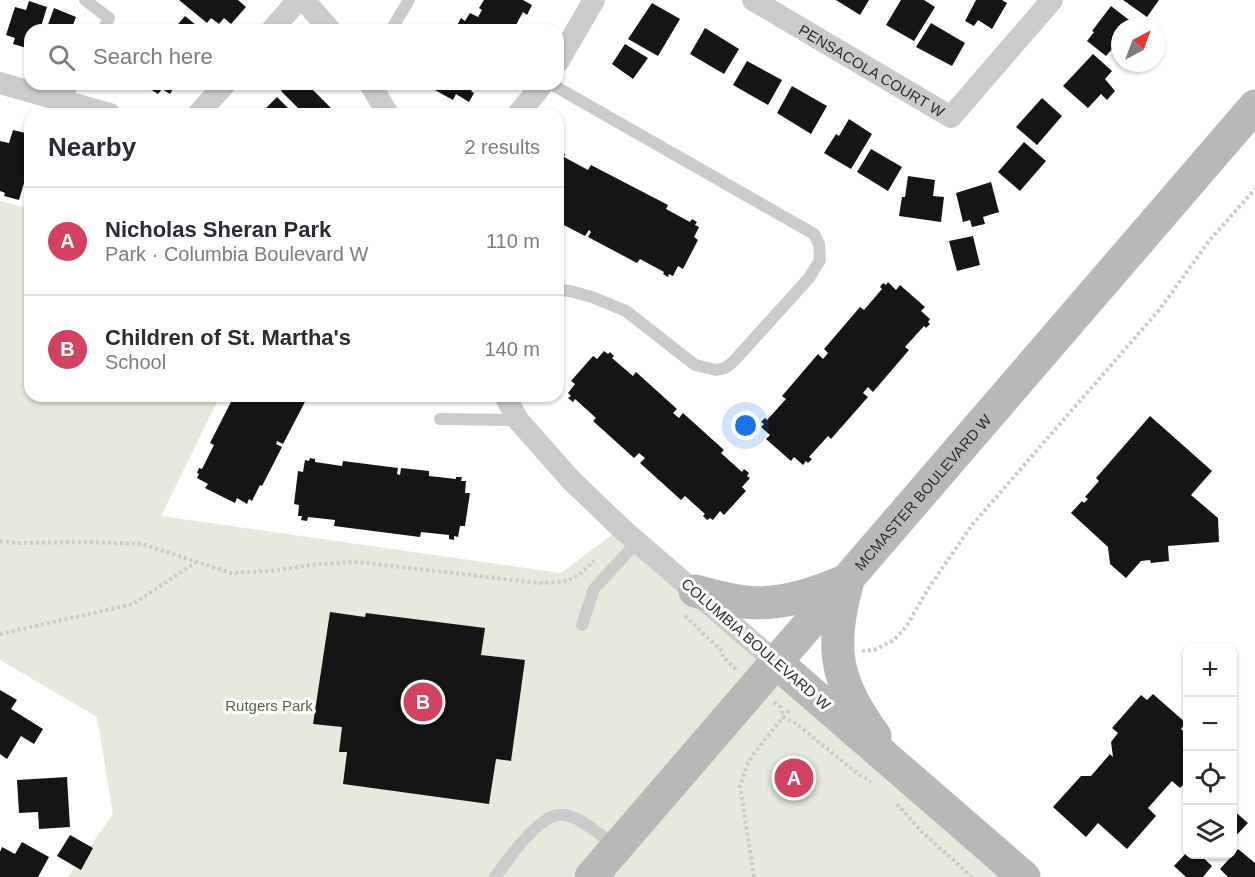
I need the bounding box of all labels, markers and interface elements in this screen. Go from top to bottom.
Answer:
north arrow [1111,18,1165,72]
street label: PENSACOLA COURT W [796,21,948,120]
search box [24,24,564,90]
icon: search [45,41,78,74]
text: Search here [93,44,213,69]
text: Nearby [48,132,136,162]
text: 2 results [464,136,540,158]
text: Nicholas Sheran Park [105,217,331,242]
text: A [60,230,75,252]
text: 110 m [486,230,540,252]
text: Park · Columbia Boulevard W [105,243,368,265]
text: Children of St. Martha's [105,325,351,350]
text: B [60,338,75,360]
text: 140 m [484,338,540,360]
text: School [105,351,166,373]
street label: MCMASTER BOULEVARD W [851,410,995,573]
your location [731,411,760,440]
street label: COLUMBIA BOULEVARD W [678,575,834,714]
map controls [1183,643,1237,859]
button: + [1183,643,1237,697]
pin: B [404,680,442,724]
park label: Rutgers Park [225,697,313,714]
button: − [1183,697,1237,751]
button: locate [1183,751,1237,805]
pin: A [774,756,814,800]
button: layers [1183,805,1237,859]

